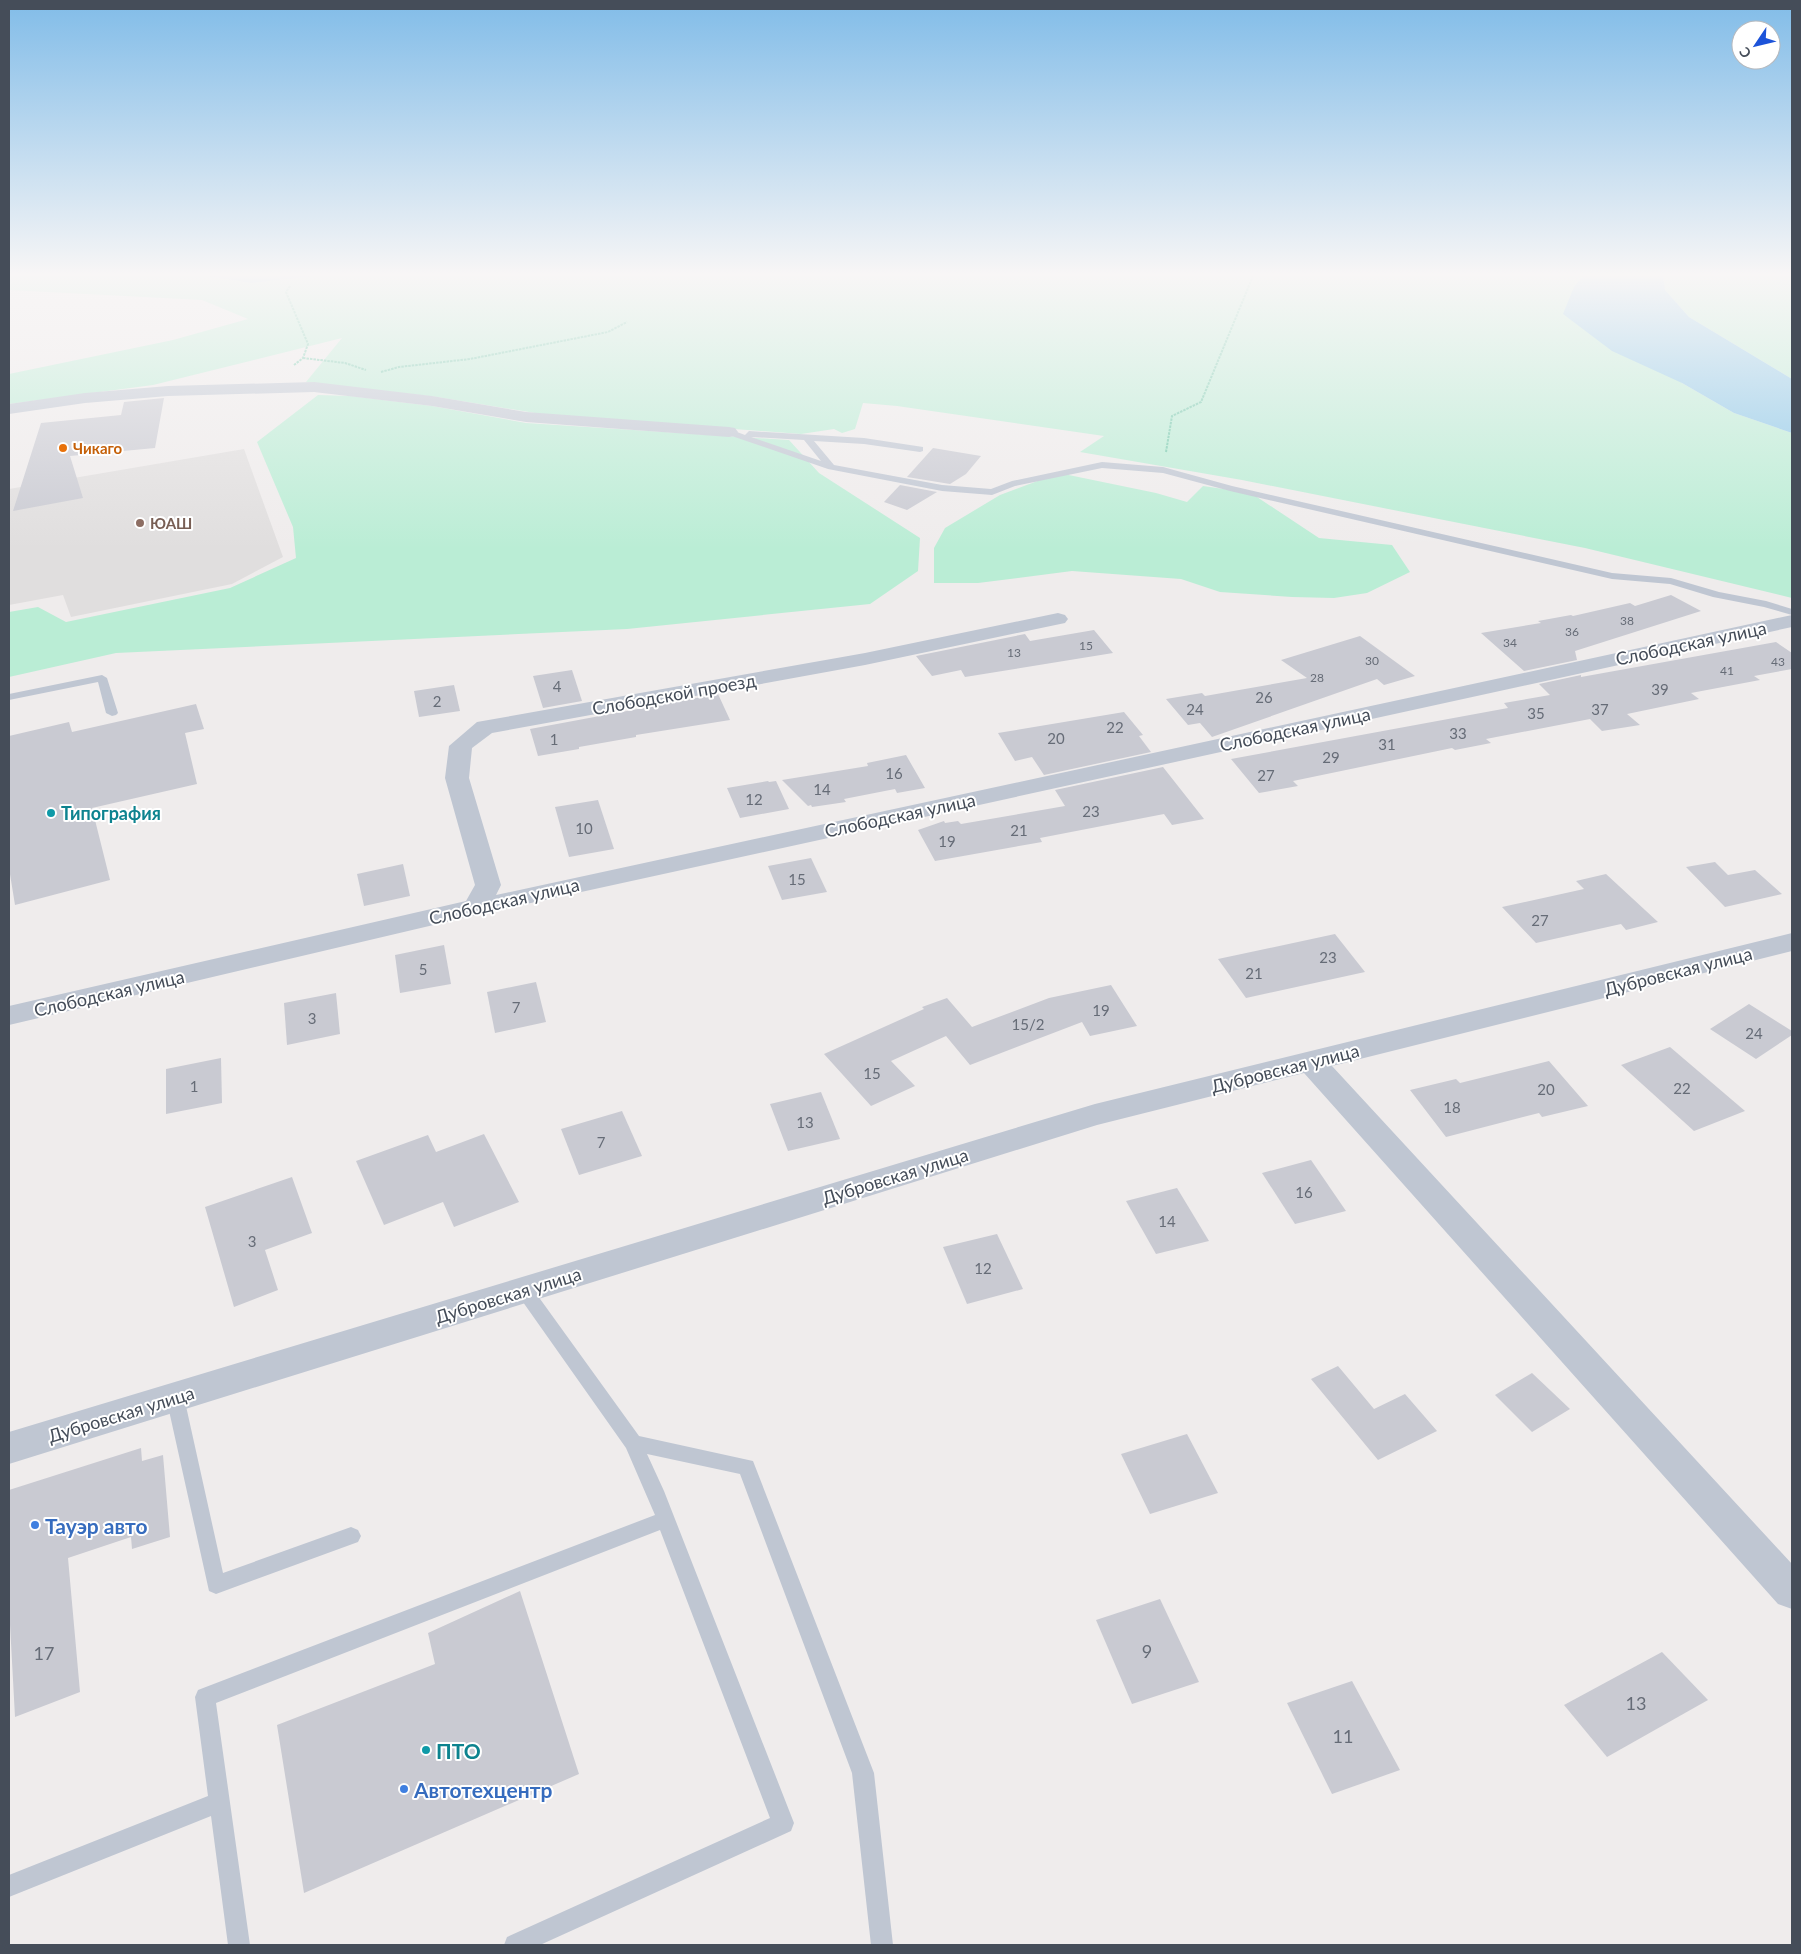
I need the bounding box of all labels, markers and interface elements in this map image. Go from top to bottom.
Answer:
north arrow [1731,20,1781,70]
text: С [1735,43,1755,61]
place label: Чикаго [73,439,123,457]
marker: Чикаго [57,442,69,454]
place label: ЮАШ [150,514,192,532]
marker: ЮАШ [134,517,146,529]
house number: 38 [1620,613,1634,628]
street label: Слободская улица [1614,616,1768,670]
house number: 36 [1565,624,1579,639]
house number: 34 [1503,635,1517,650]
house number: 15 [1079,638,1093,653]
house number: 13 [1007,645,1021,660]
house number: 30 [1365,653,1379,668]
house number: 43 [1771,654,1785,669]
house number: 41 [1720,663,1734,678]
street label: Слободской проезд [590,669,758,719]
house number: 28 [1310,670,1324,685]
house number: 4 [553,677,562,695]
house number: 39 [1651,680,1669,698]
house number: 26 [1255,688,1273,706]
house number: 2 [433,692,441,710]
house number: 24 [1186,700,1204,718]
house number: 37 [1591,700,1609,718]
street label: Слободская улица [1218,702,1372,756]
house number: 35 [1527,704,1545,722]
house number: 22 [1106,718,1124,736]
house number: 33 [1449,724,1467,742]
house number: 20 [1047,729,1065,747]
house number: 1 [550,730,558,748]
house number: 31 [1378,735,1396,753]
house number: 29 [1322,748,1340,766]
house number: 16 [885,764,903,782]
house number: 27 [1257,766,1275,784]
house number: 14 [813,780,831,798]
street label: Слободская улица [823,788,977,842]
house number: 12 [745,790,763,808]
place label: Типография [61,802,161,824]
house number: 23 [1082,802,1100,820]
marker: Типография [45,807,57,819]
house number: 10 [575,819,593,837]
house number: 21 [1010,821,1028,839]
house number: 19 [938,832,956,850]
house number: 15 [788,870,806,888]
street label: Слободская улица [427,873,581,929]
house number: 27 [1531,911,1549,929]
street label: Дубровская улица [1602,942,1754,1000]
house number: 23 [1319,948,1337,966]
house number: 5 [419,960,427,978]
house number: 21 [1245,964,1263,982]
street label: Слободская улица [32,965,186,1021]
house number: 7 [512,998,521,1016]
house number: 19 [1092,1001,1110,1019]
house number: 3 [308,1009,316,1027]
house number: 15/2 [1012,1015,1044,1033]
house number: 24 [1745,1024,1763,1042]
street label: Дубровская улица [1209,1039,1361,1097]
house number: 15 [863,1064,881,1082]
house number: 1 [190,1077,198,1095]
house number: 22 [1673,1079,1691,1097]
house number: 20 [1537,1080,1555,1098]
house number: 18 [1443,1098,1461,1116]
house number: 13 [796,1113,814,1131]
house number: 7 [597,1133,606,1151]
street label: Дубровская улица [819,1143,971,1209]
house number: 16 [1295,1183,1313,1201]
house number: 14 [1158,1212,1176,1230]
house number: 3 [248,1232,256,1250]
house number: 12 [974,1259,992,1277]
street label: Дубровская улица [432,1262,584,1328]
street label: Дубровская улица [45,1381,197,1447]
place label: Тауэр авто [45,1513,148,1538]
marker: Тауэр авто [29,1519,41,1531]
house number: 9 [1142,1640,1152,1662]
house number: 17 [34,1642,54,1664]
house number: 13 [1626,1692,1646,1714]
house number: 11 [1333,1725,1353,1747]
place label: ПТО [436,1738,481,1763]
marker: ПТО [420,1744,432,1756]
place label: Автотехцентр [413,1777,552,1802]
marker: Автотехцентр [398,1783,410,1795]

